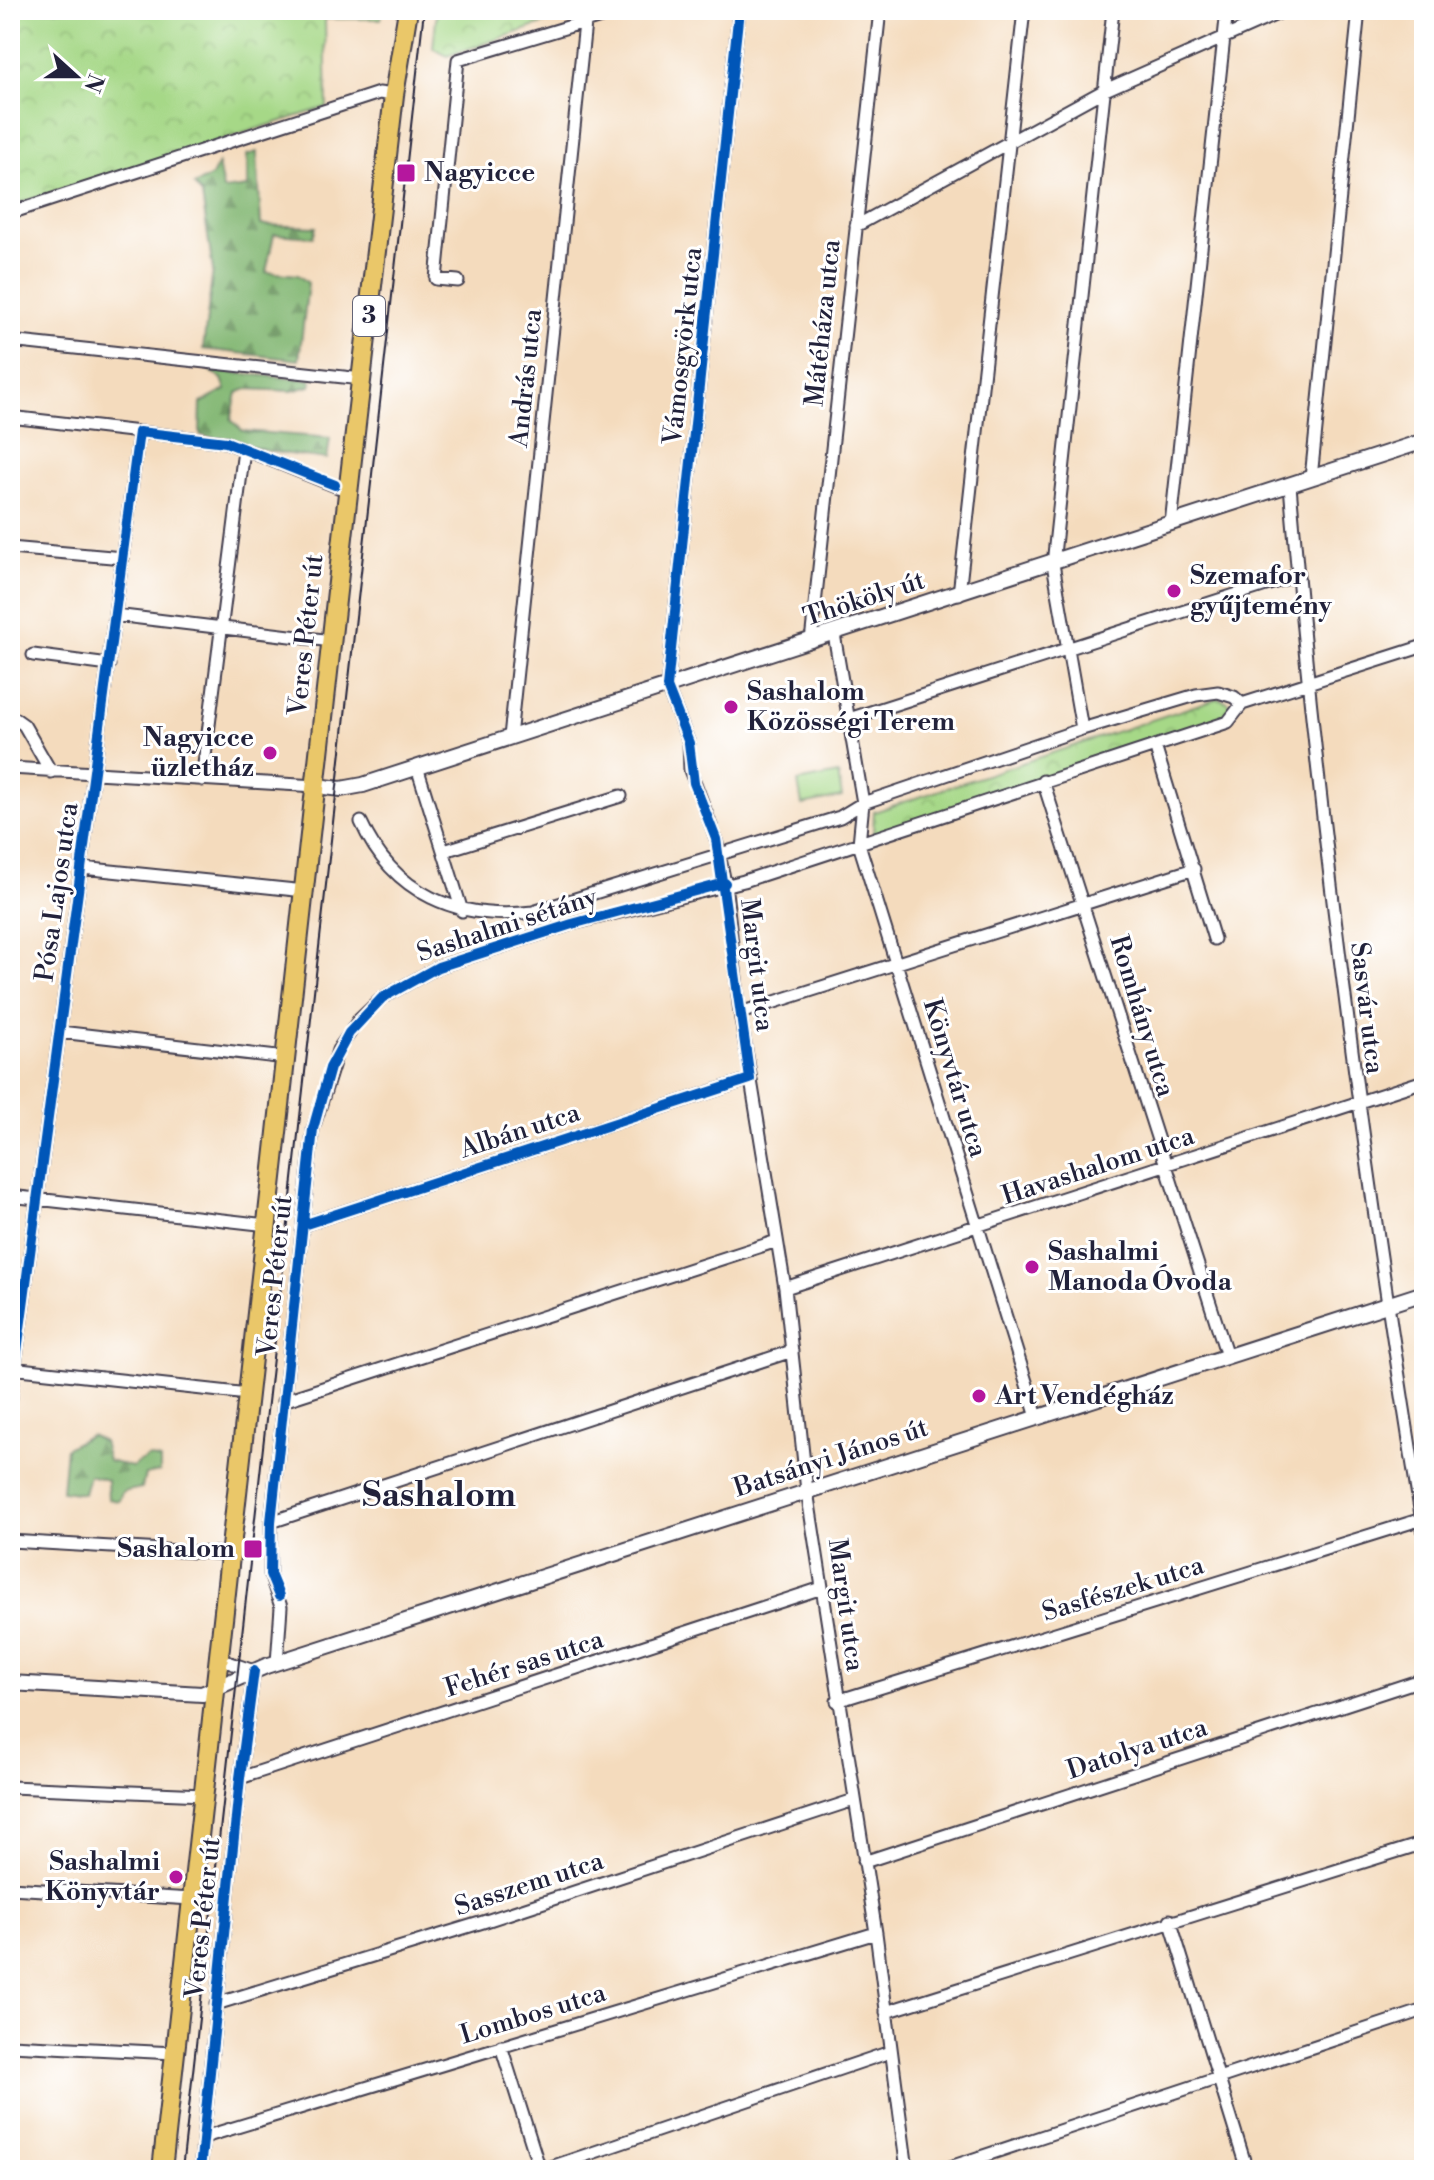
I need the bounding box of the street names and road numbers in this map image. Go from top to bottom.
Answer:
street label: Mátéháza utca [798,237,848,408]
street label: Vámosgyörk utca [657,245,709,447]
road number: 3 [353,296,385,336]
street label: András utca [503,306,549,450]
street label: Veres Péter út [281,553,330,718]
street label: Thököly út [799,564,929,634]
street label: Pósa Lajos utca [29,800,86,984]
street label: Sashalmi sétány [413,881,602,969]
street label: Margit utca [733,897,781,1034]
street label: Romhány utca [1102,931,1182,1101]
street label: Sasvár utca [1343,940,1391,1077]
street label: Könyvtár utca [916,995,994,1162]
street label: Albán utca [455,1096,585,1166]
street label: Havashalom utca [998,1120,1199,1212]
street label: Veres Péter út [250,1194,299,1359]
street label: Batsányi János út [729,1412,932,1505]
street label: Margit utca [821,1537,871,1674]
street label: Sasfészek utca [1038,1549,1209,1629]
street label: Fehér sas utca [441,1623,608,1705]
street label: Datolya utca [1063,1711,1212,1787]
street label: Veres Péter út [178,1836,227,2001]
street label: Sasszem utca [451,1845,608,1923]
street label: Lombos utca [456,1976,611,2051]

